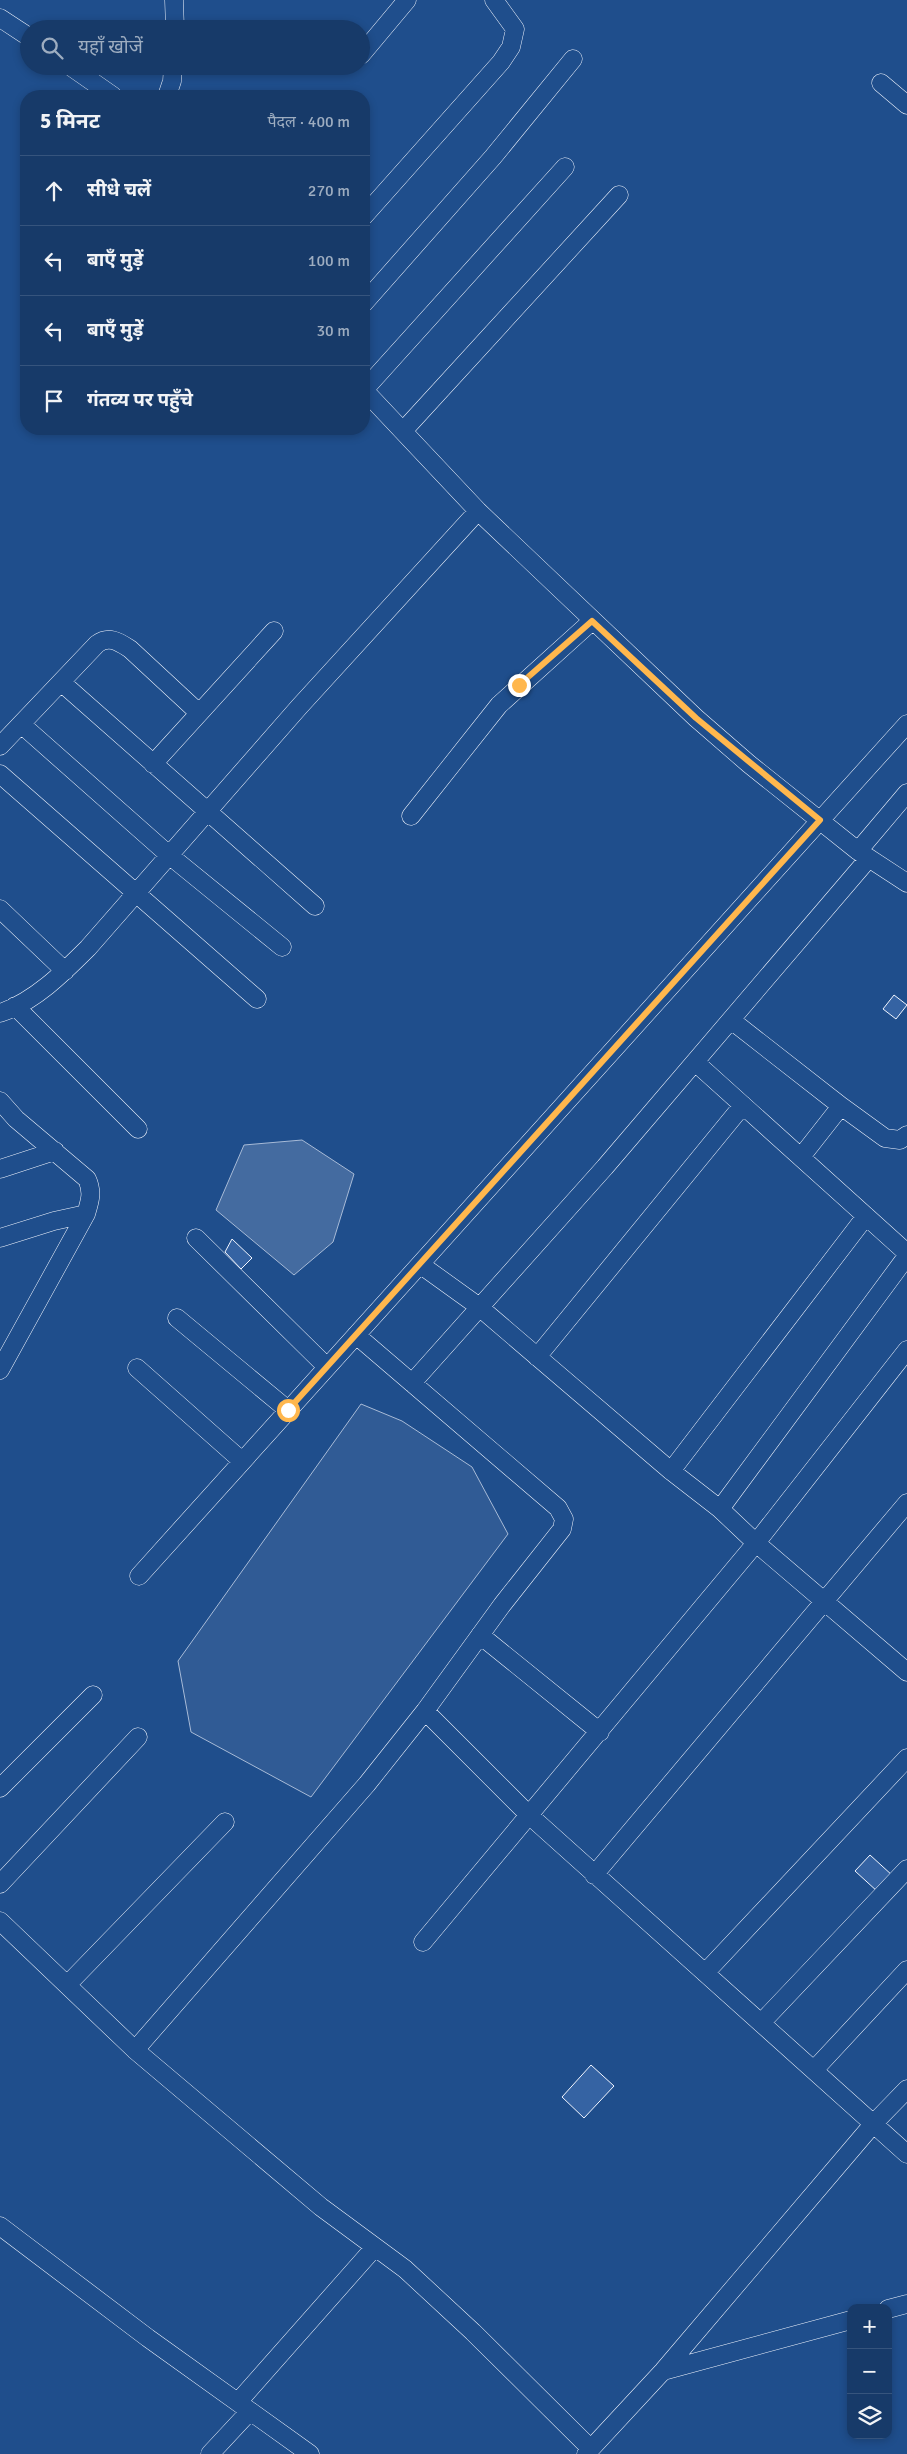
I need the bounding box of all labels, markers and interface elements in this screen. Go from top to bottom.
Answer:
search box [20,20,370,75]
icon: search [38,34,66,62]
text: यहाँ खोजें [78,35,143,59]
text: 5 मिनट [40,108,100,134]
text: पैदल · 400 m [267,112,350,132]
icon: ahead [40,177,68,205]
text: सीधे चलें [87,178,151,202]
text: 270 m [308,181,350,201]
icon: left [40,247,68,275]
text: बाएँ मुड़ें [87,248,143,272]
text: 100 m [308,251,350,271]
icon: left [40,317,68,345]
text: बाएँ मुड़ें [87,318,143,342]
text: 30 m [316,321,350,341]
icon: arrive [40,387,68,415]
text: गंतव्य पर पहुँचे [87,388,193,412]
route end [508,674,531,697]
route start [277,1399,300,1422]
map controls [847,2304,892,2439]
button: + [847,2304,892,2349]
button: − [847,2349,892,2394]
button: layers [847,2394,892,2439]

